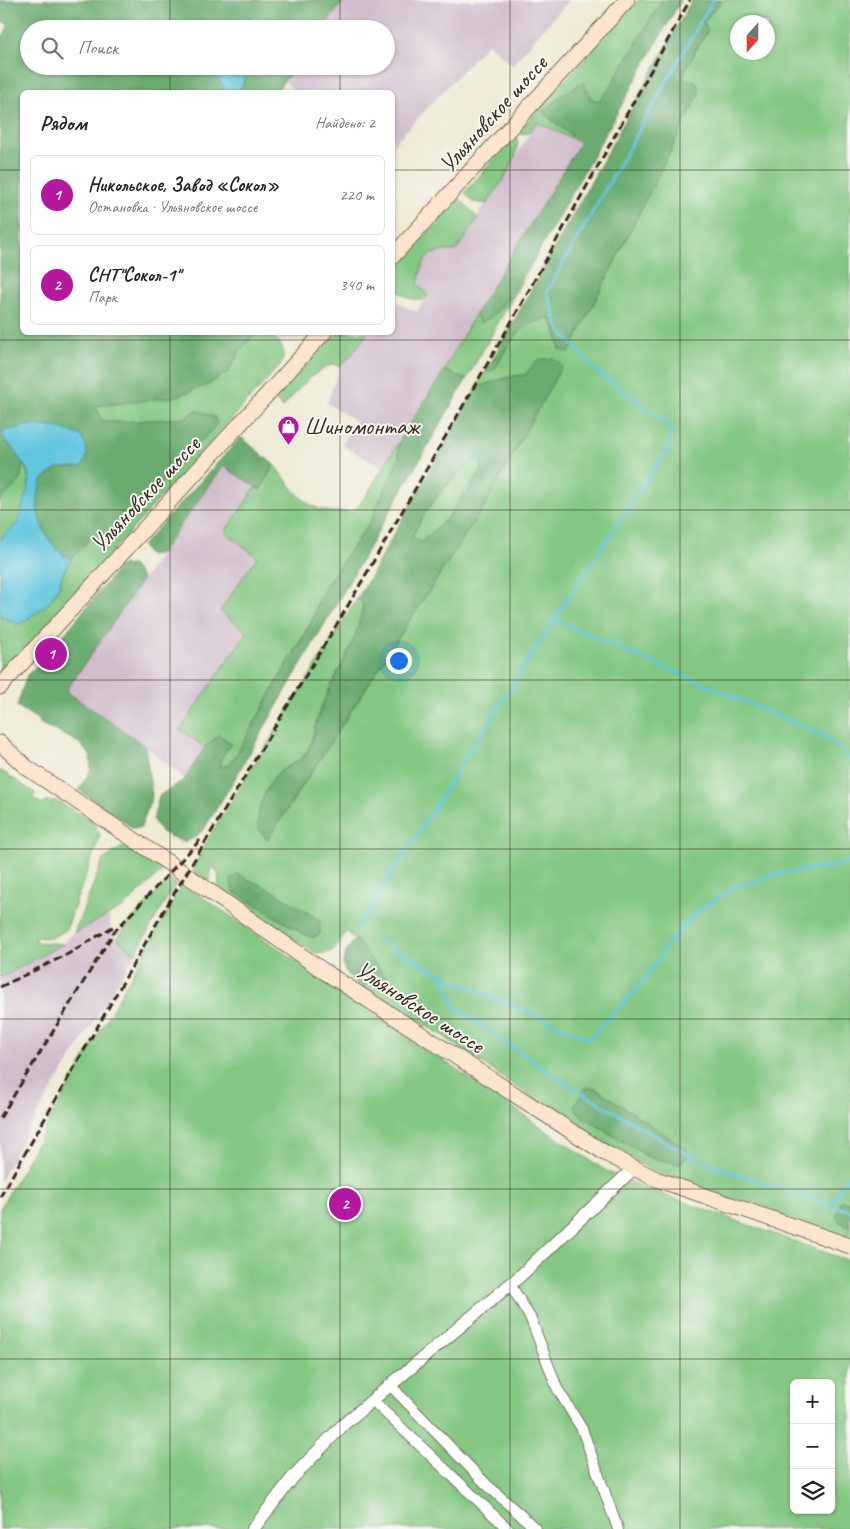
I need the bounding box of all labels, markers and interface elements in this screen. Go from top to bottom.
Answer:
north arrow [730,15,775,60]
search box [20,20,395,75]
icon: search [38,34,66,62]
text: Поиск [78,36,118,60]
street label: Ульяновское шоссе [432,47,555,179]
text: Рядом [40,110,87,136]
text: Найдено: 2 [315,113,375,133]
text: Никольское, Завод «Сокол» [88,173,279,197]
text: 1 [53,185,61,205]
text: 220 m [340,185,374,205]
text: Остановка · Ульяновское шоссе [88,197,257,217]
text: СНТ"Сокол-1" [88,263,180,287]
text: 2 [53,275,61,295]
text: 340 m [340,275,374,295]
text: Парк [88,287,117,307]
place label: Шиномонтаж [304,411,421,441]
shop icon: Шиномонтаж [276,414,300,445]
street label: Ульяновское шоссе [84,428,208,558]
pin: 1 [35,635,67,673]
your location [386,648,412,674]
street label: Ульяновское шоссе [350,954,492,1061]
pin: 2 [329,1185,361,1223]
map controls [790,1379,835,1514]
button: + [790,1379,835,1424]
button: − [790,1424,835,1469]
button: layers [790,1469,835,1514]

